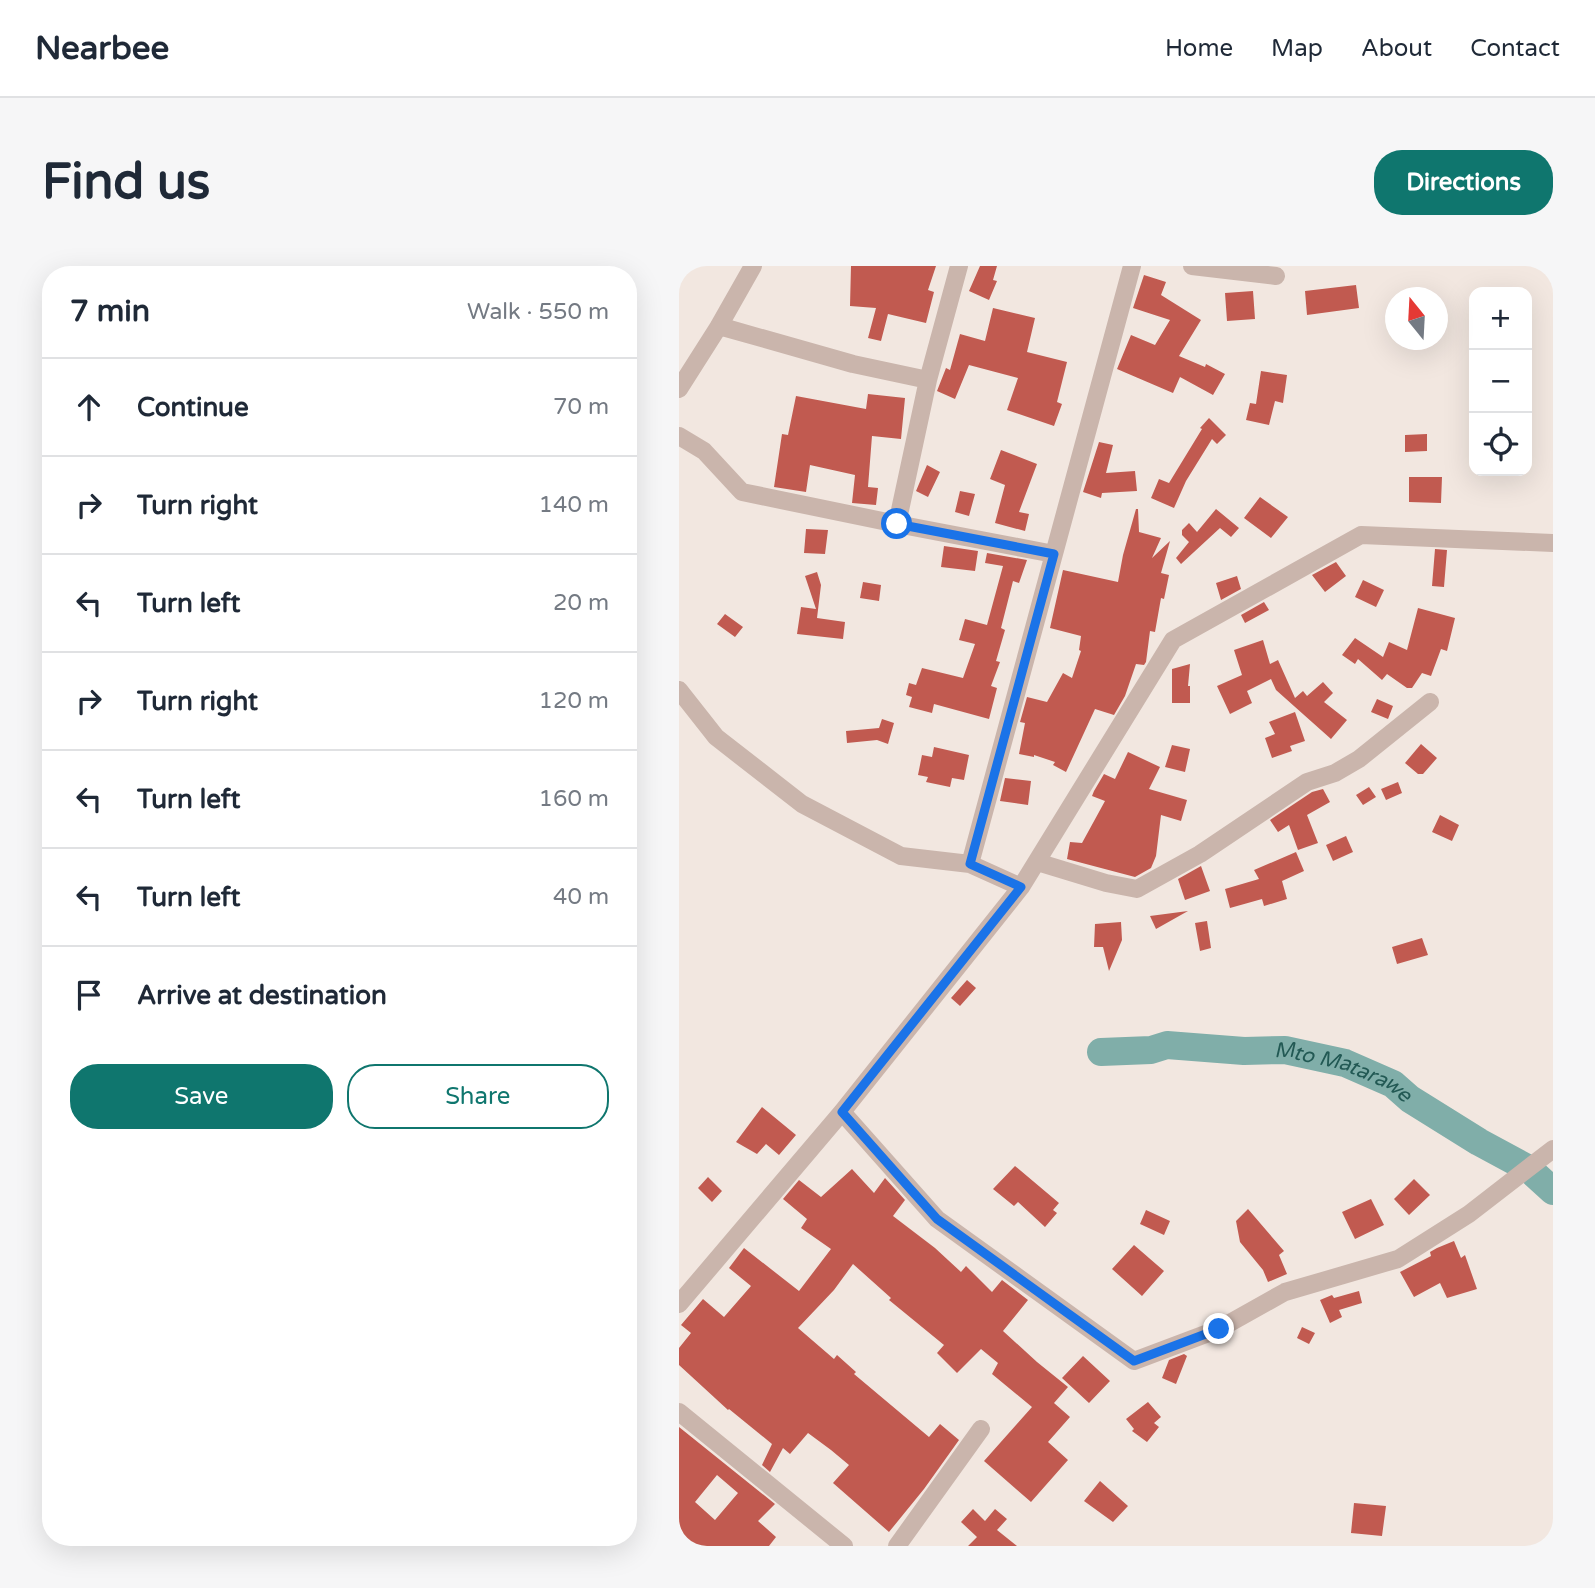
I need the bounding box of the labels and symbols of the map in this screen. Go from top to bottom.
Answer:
north arrow [1385,287,1448,350]
route start [881,508,912,539]
water label: Mto Matarawe [1274,1037,1418,1108]
route end [1203,1313,1234,1344]

